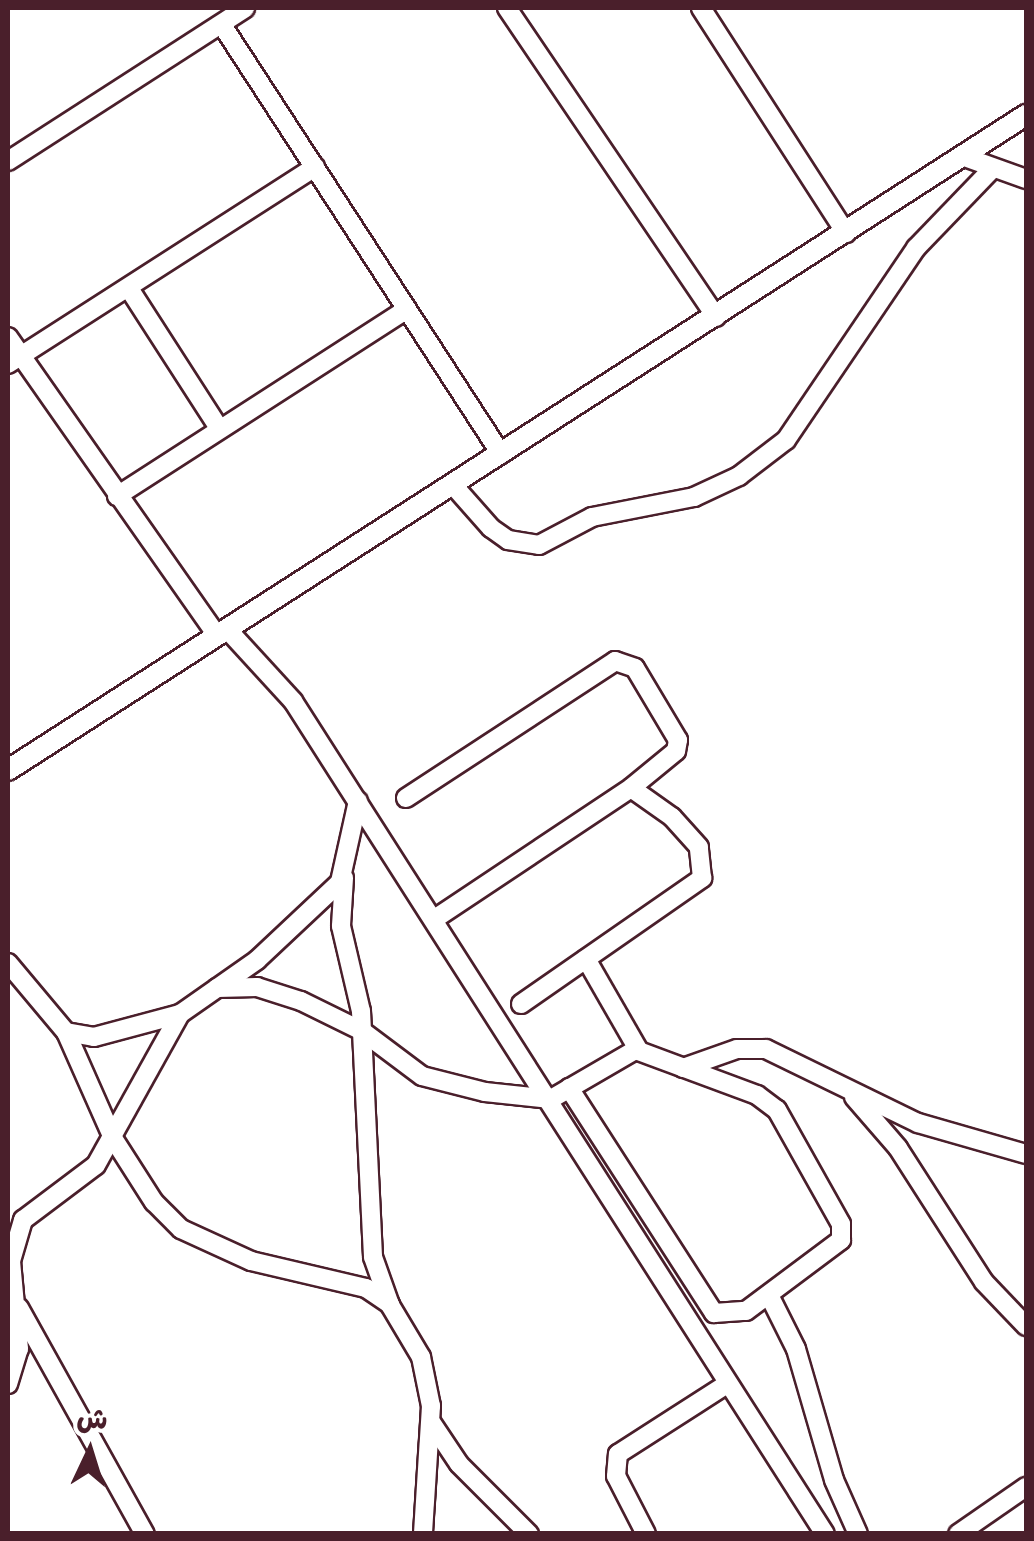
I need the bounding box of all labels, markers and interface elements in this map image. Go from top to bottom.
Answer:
text: ش [75,1397,109,1444]
north arrow [40,1401,140,1501]

